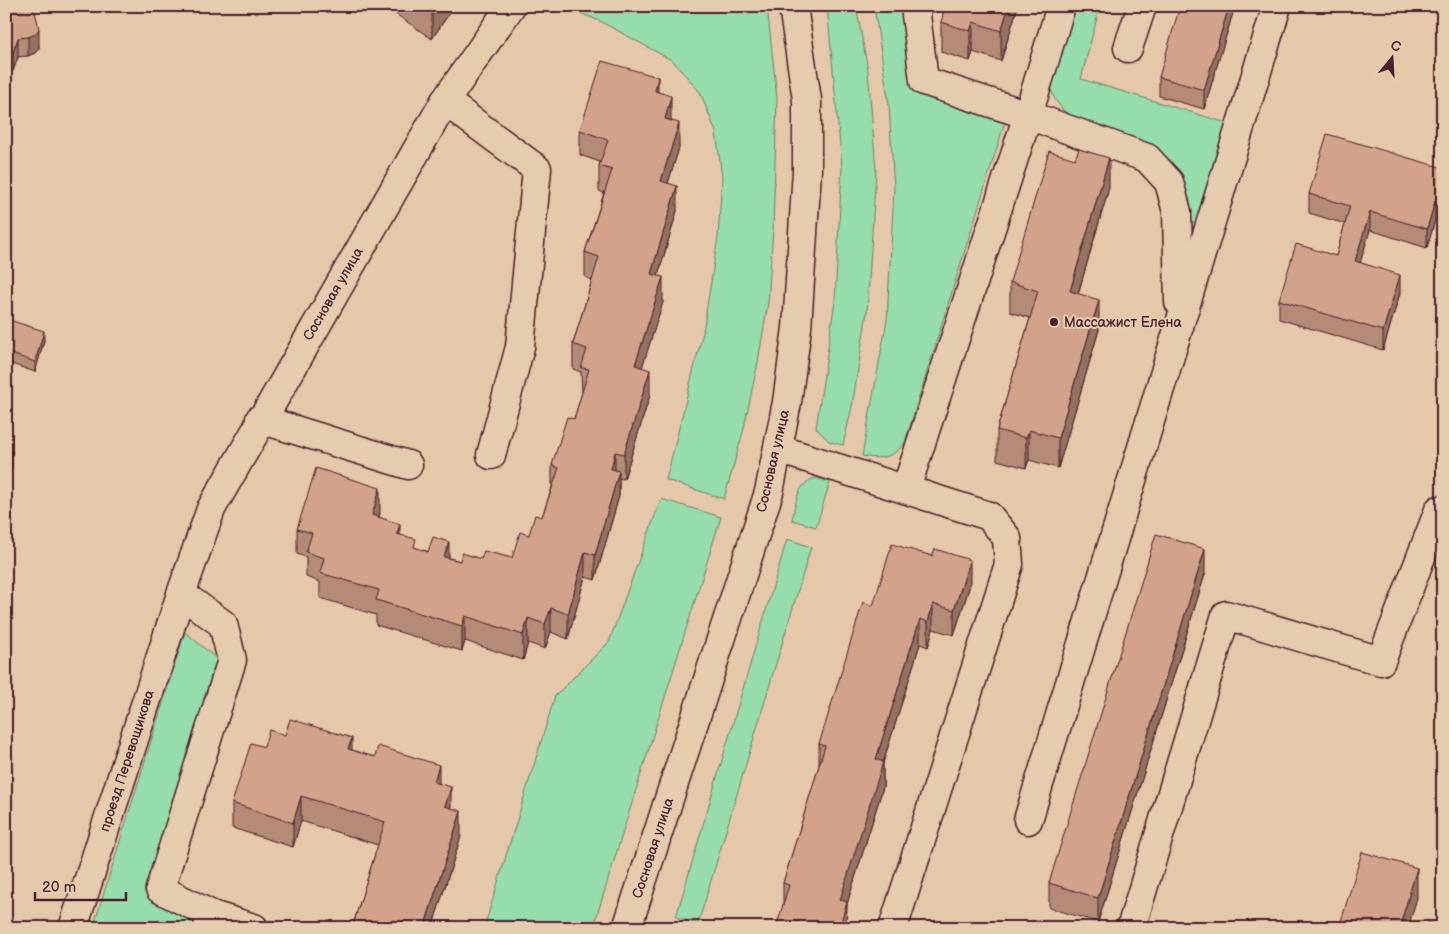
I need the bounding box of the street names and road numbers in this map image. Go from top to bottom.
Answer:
street label: Сосновая улица [299,244,367,344]
street label: Сосновая улица [753,407,793,514]
street label: проезд Перевощикова [96,687,158,834]
street label: Сосновая улица [629,795,677,900]

